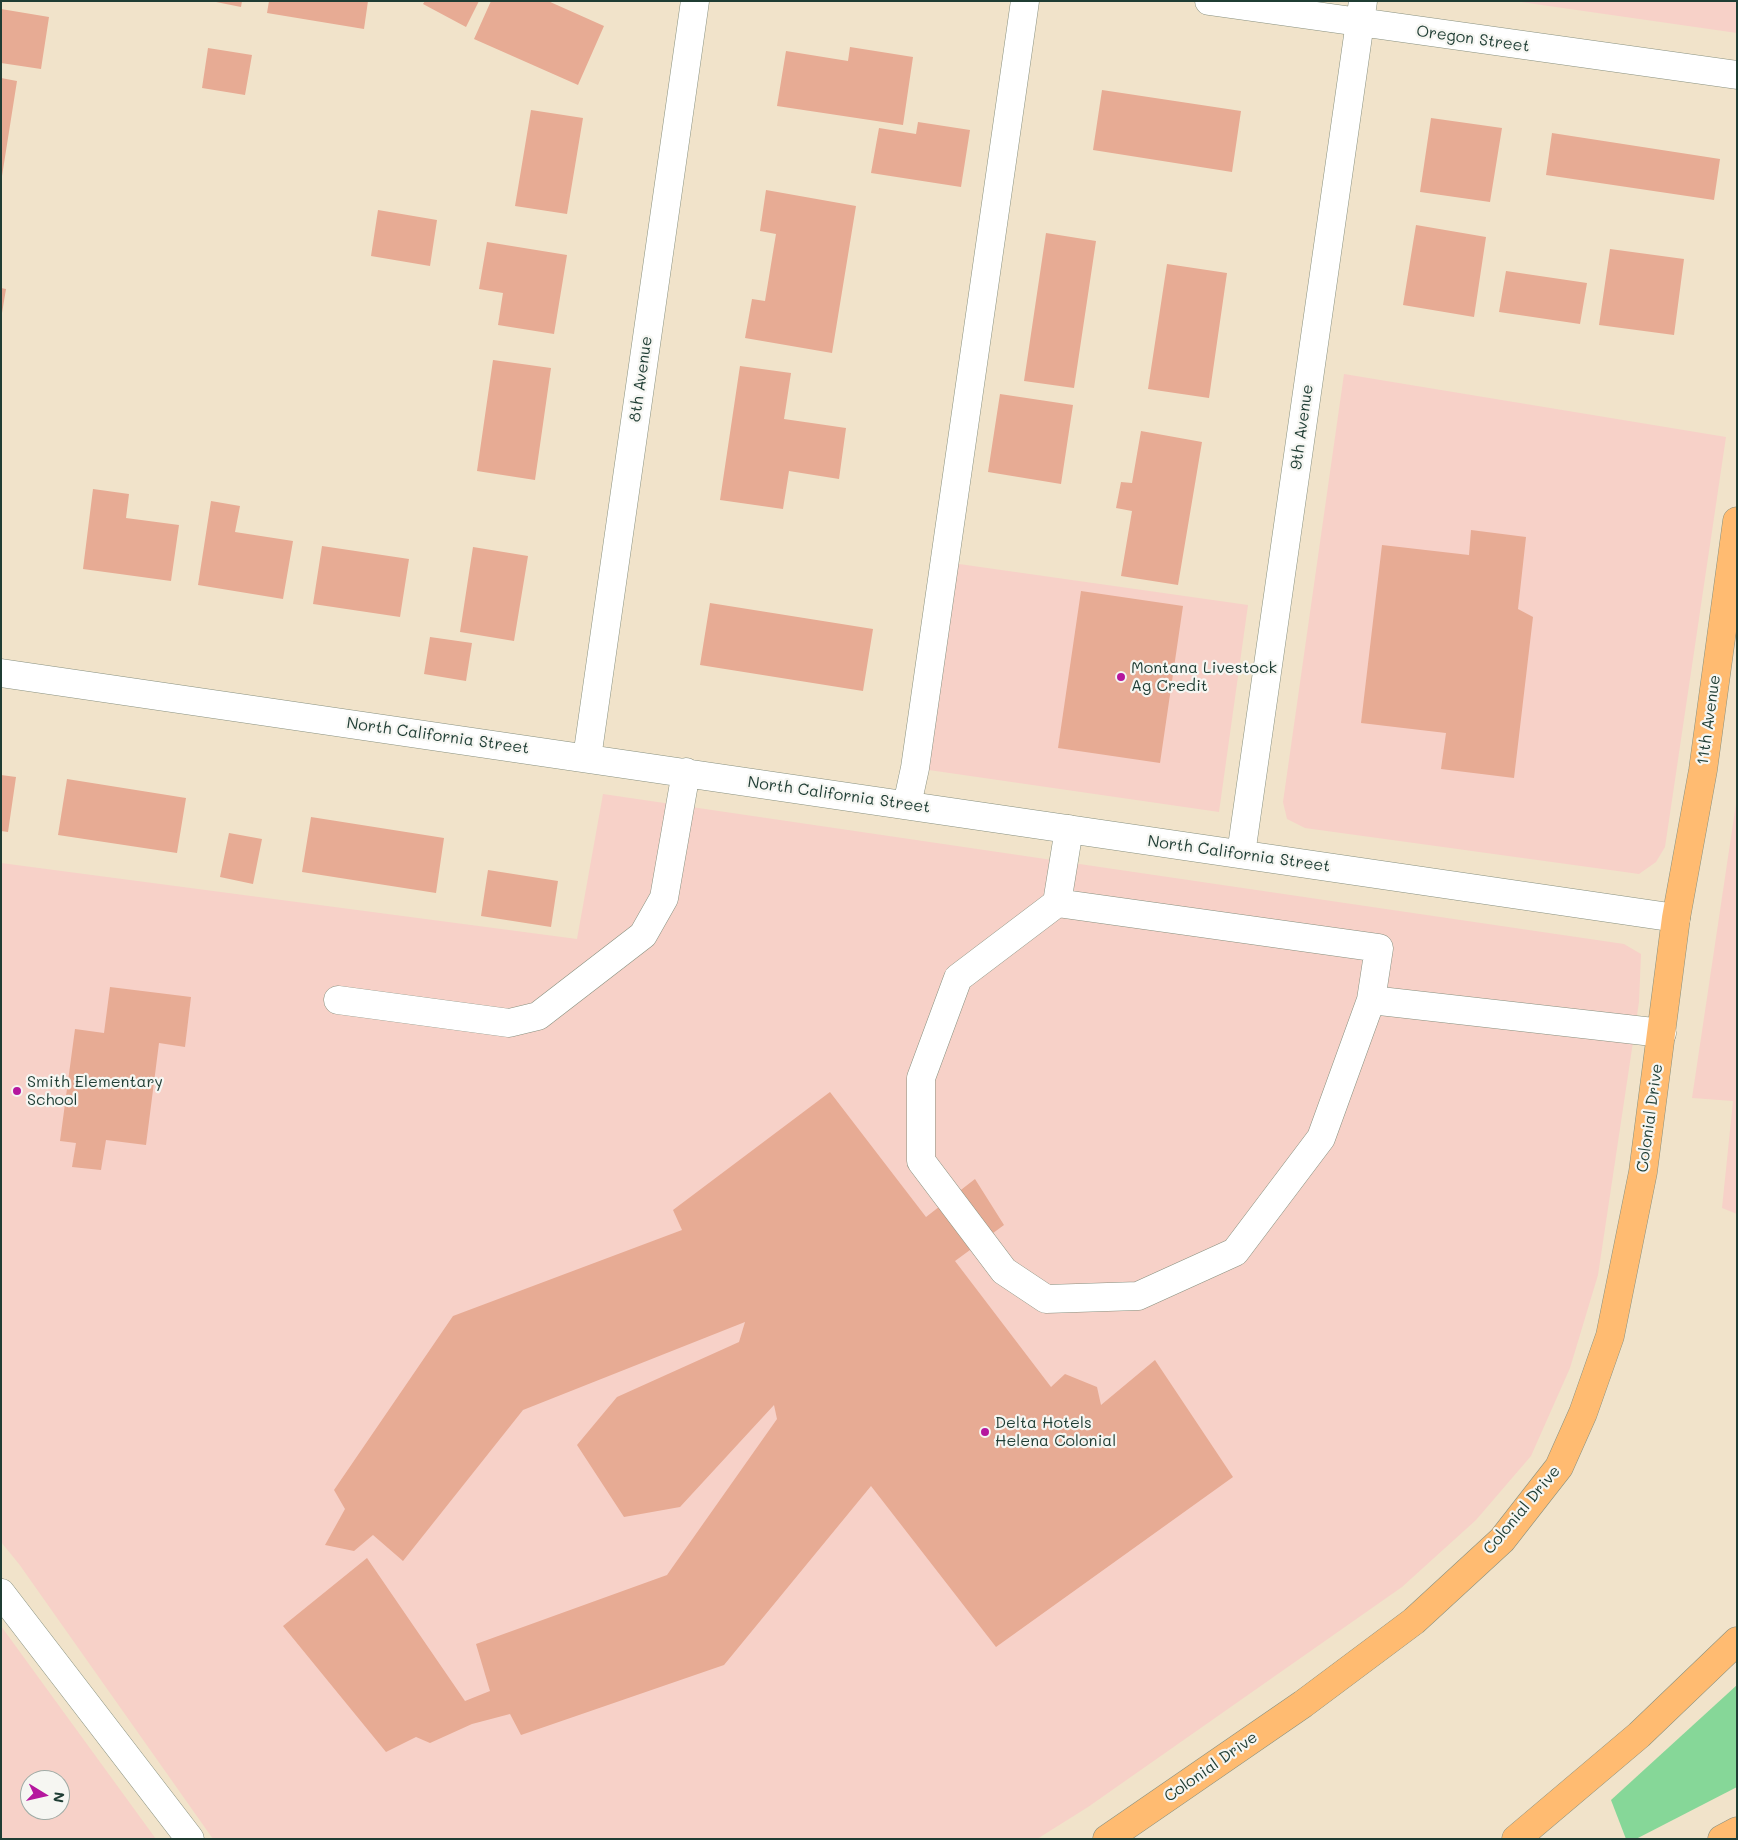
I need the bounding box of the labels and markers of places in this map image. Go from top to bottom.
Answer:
place label: Montana Livestock Ag Credit [1131,658,1277,696]
marker: Montana Livestock Ag Credit [1115,671,1127,683]
place label: Smith Elementary School [27,1072,163,1110]
marker: Smith Elementary School [11,1085,23,1097]
place label: Delta Hotels Helena Colonial [995,1413,1116,1451]
marker: Delta Hotels Helena Colonial [979,1426,991,1438]

